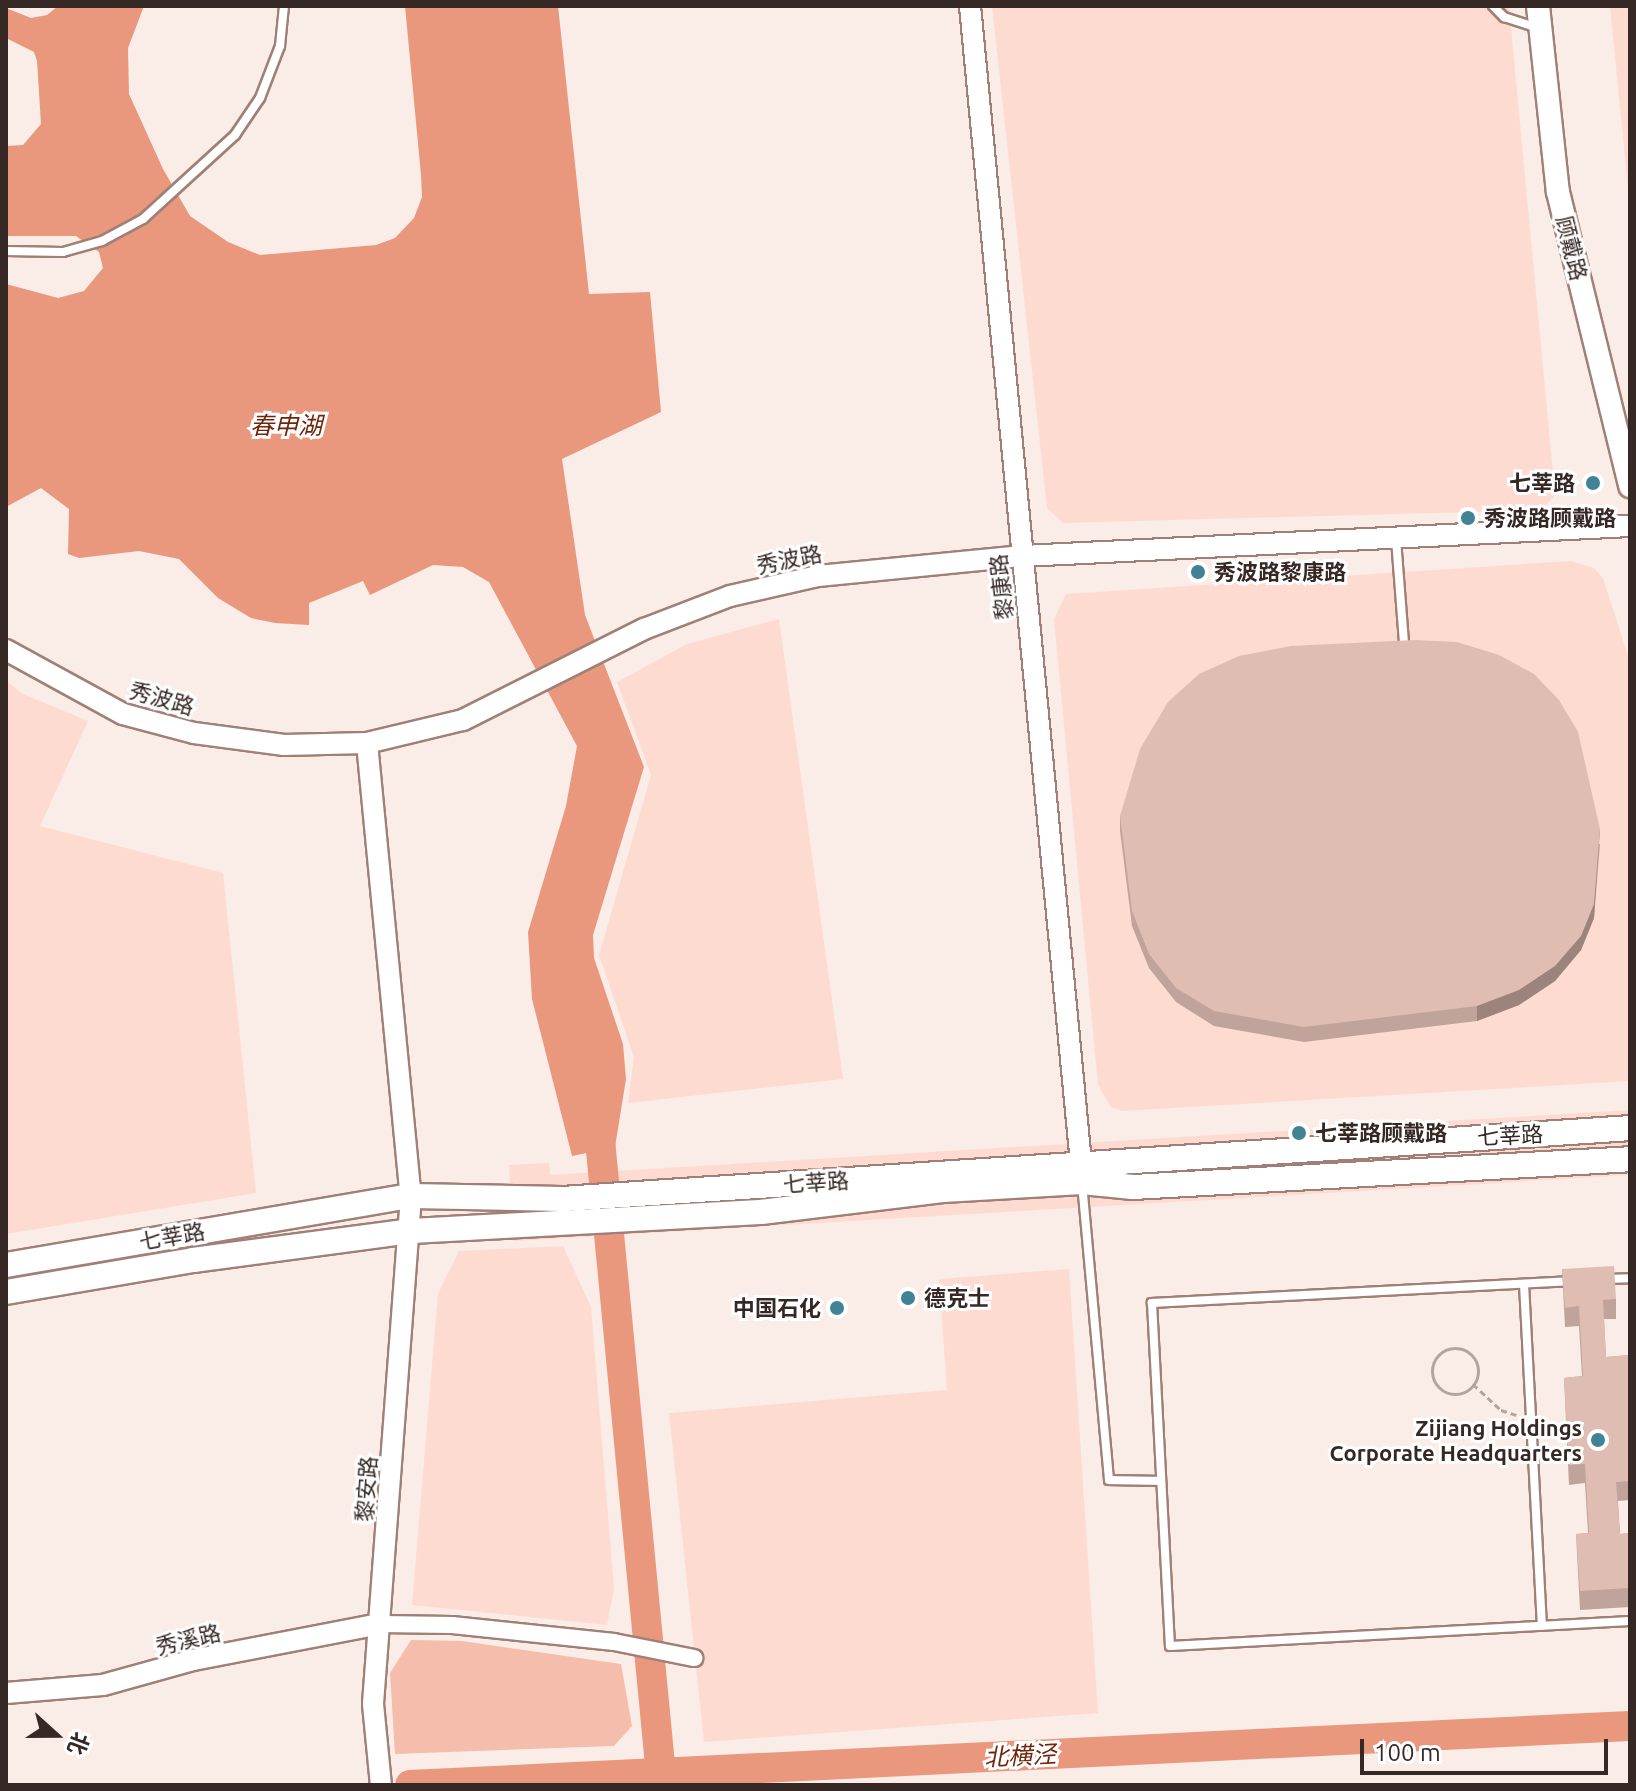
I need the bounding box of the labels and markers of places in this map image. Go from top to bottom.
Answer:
place label: 七莘路 [1509,470,1575,496]
marker: 七莘路 [1582,472,1604,494]
place label: 秀波路顾戴路 [1484,505,1616,531]
marker: 秀波路顾戴路 [1459,509,1477,527]
place label: 秀波路黎康路 [1214,559,1346,585]
marker: 秀波路黎康路 [1189,563,1207,581]
place label: 七莘路顾戴路 [1315,1120,1447,1146]
marker: 七莘路顾戴路 [1290,1124,1308,1142]
place label: 德克士 [924,1285,990,1311]
marker: 德克士 [899,1289,917,1307]
place label: 中国石化 [733,1295,821,1321]
marker: 中国石化 [828,1299,846,1317]
place label: Zijiang Holdings Corporate Headquarters [1330,1414,1582,1466]
marker: Zijiang Holdings Corporate Headquarters [1589,1431,1607,1449]

